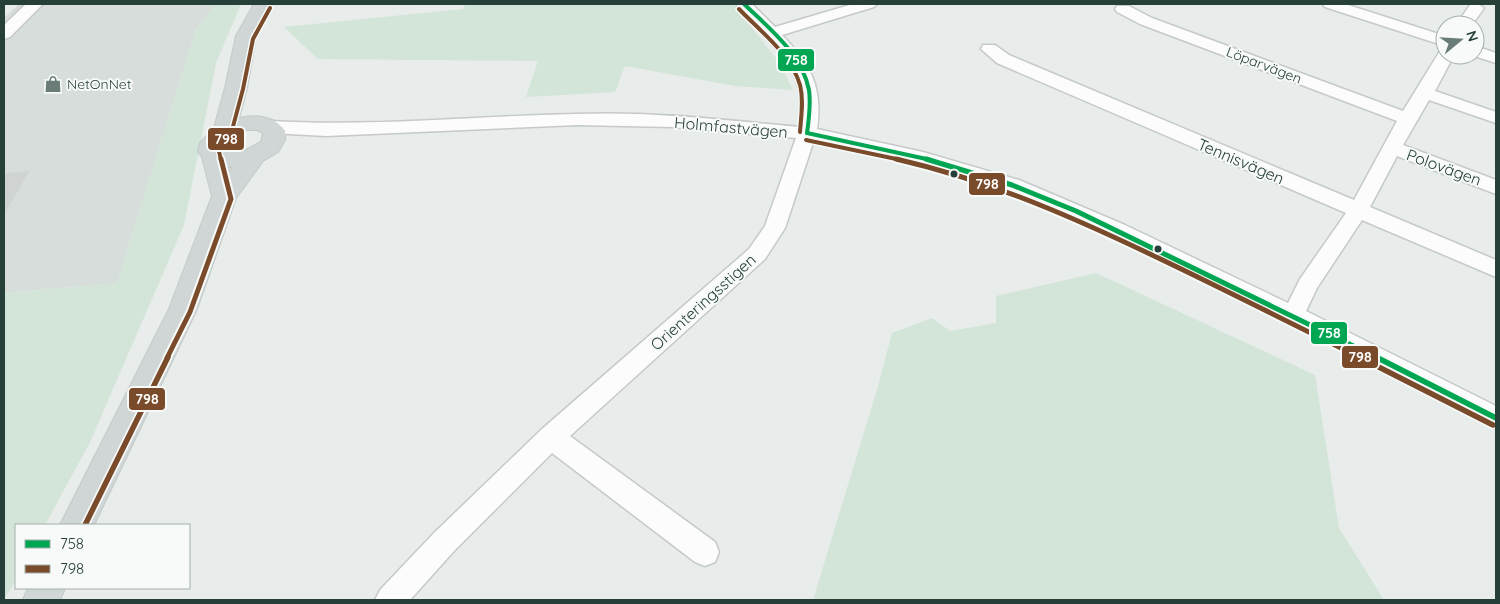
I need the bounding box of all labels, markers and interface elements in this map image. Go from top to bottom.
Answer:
north arrow [1435,15,1485,65]
text: N [1462,28,1483,44]
street label: Löparvägen [1224,42,1304,88]
line badge: 758 [777,48,815,72]
text: 758 [784,51,808,69]
shop icon: NetOnNet [43,74,63,94]
place label: NetOnNet [67,75,132,93]
street label: Holmfastvägen [673,112,789,142]
line badge: 798 [207,127,245,151]
text: 798 [214,130,238,148]
street label: Tennisvägen [1195,134,1287,188]
street label: Polovägen [1404,144,1484,190]
unlabelled marker [949,169,959,179]
line badge: 798 [968,172,1006,196]
text: 798 [975,175,999,193]
unlabelled marker [1153,244,1163,254]
street label: Orienteringsstigen [646,249,760,355]
line badge: 758 [1310,321,1348,345]
text: 758 [1317,324,1341,342]
line badge: 798 [1341,345,1379,369]
text: 798 [1348,348,1372,366]
line badge: 798 [128,387,166,411]
text: 798 [135,390,159,408]
legend [15,524,190,589]
text: 758 [60,534,84,553]
text: 798 [60,559,84,578]

